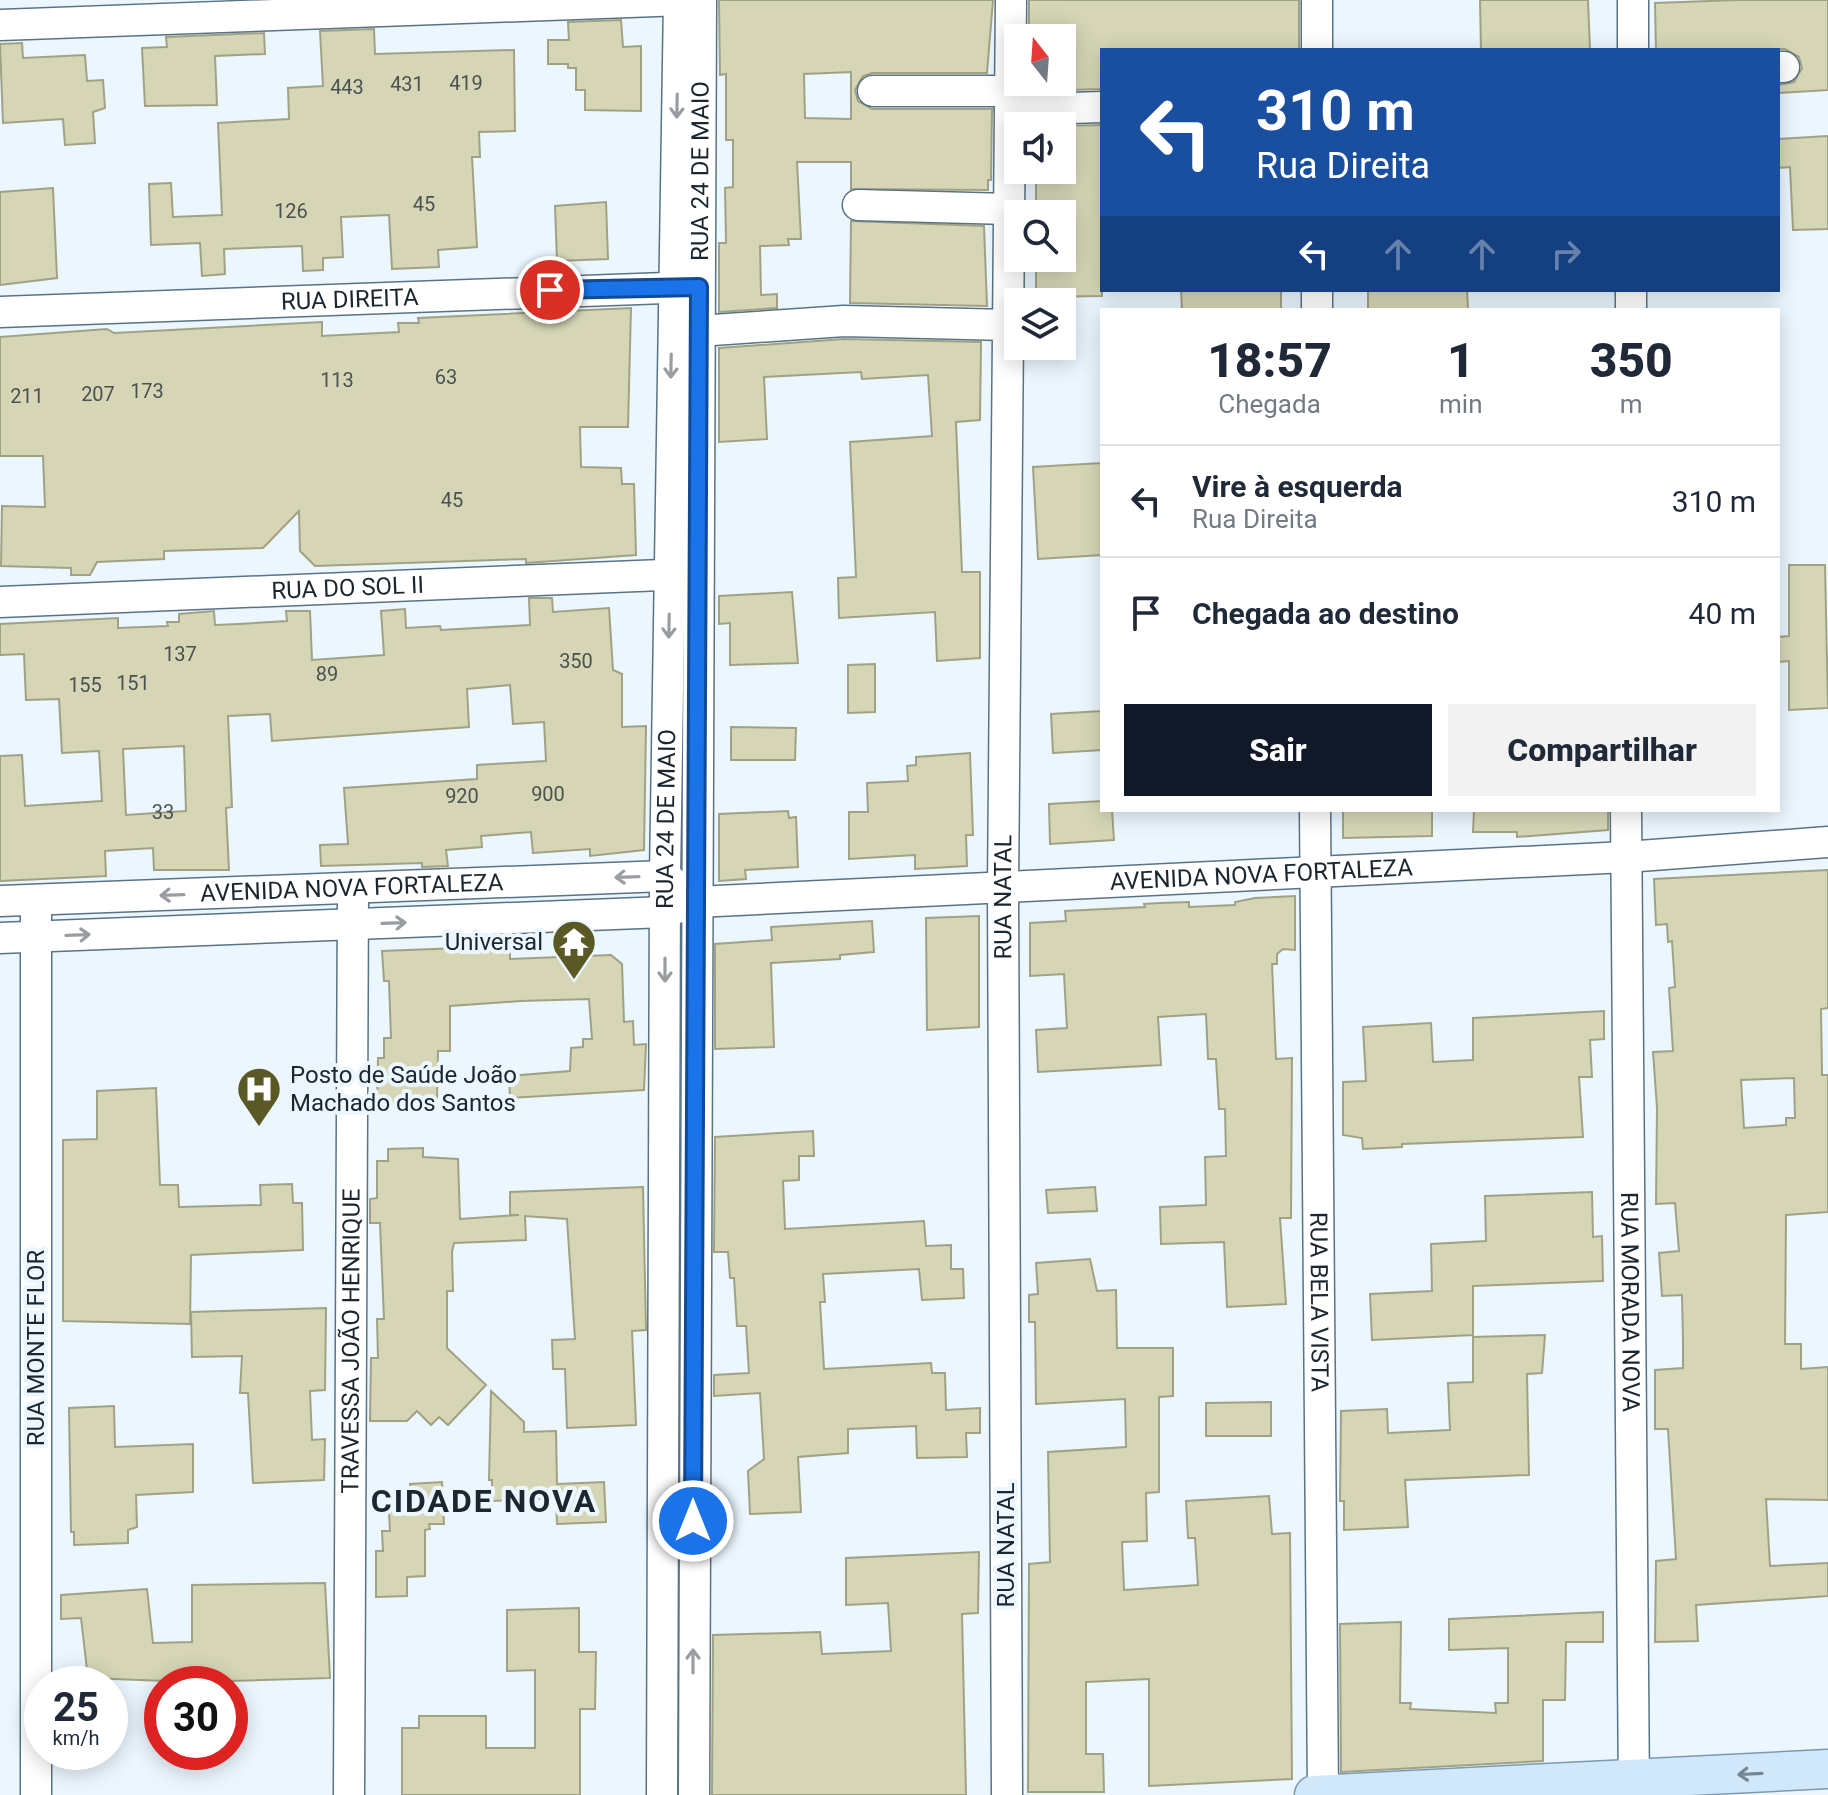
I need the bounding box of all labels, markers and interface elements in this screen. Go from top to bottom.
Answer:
north arrow [1004,24,1076,96]
map controls [1004,24,1076,360]
house number: 419 [449,71,483,95]
house number: 431 [390,72,424,96]
house number: 443 [330,75,364,99]
text: 310 m [1256,78,1415,144]
icon: left [1124,80,1228,184]
street label: RUA 24 DE MAIO [686,81,715,261]
one-way arrow [669,92,684,119]
button: sound [1004,112,1076,184]
text: Rua Direita [1256,145,1430,187]
house number: 45 [413,192,435,216]
house number: 126 [274,199,308,223]
button: search [1004,200,1076,272]
icon: left [1292,232,1336,276]
icon: ahead [1376,232,1420,276]
icon: ahead [1460,232,1504,276]
icon: right [1544,232,1588,276]
pin [516,256,584,324]
icon: arrive [528,268,572,312]
street label: RUA DIREITA [280,283,419,316]
button: layers [1004,288,1076,360]
text: 18:57 [1207,332,1332,389]
text: 1 [1447,332,1475,389]
text: 350 [1590,332,1673,389]
one-way arrow [663,352,679,379]
house number: 63 [435,365,457,389]
house number: 113 [320,368,354,392]
house number: 173 [130,379,164,403]
house number: 207 [81,382,115,406]
house number: 211 [10,384,44,408]
text: Chegada [1218,389,1321,419]
text: min [1439,389,1483,419]
text: m [1620,389,1643,419]
text: Vire à esquerda [1192,469,1403,504]
icon: left [1124,479,1168,523]
text: 310 m [1672,484,1756,519]
house number: 45 [441,488,463,512]
text: Rua Direita [1192,504,1318,534]
street label: RUA DO SOL II [271,571,425,605]
icon: arrive [1124,591,1168,635]
text: Chegada ao destino [1192,596,1459,631]
text: 40 m [1689,596,1756,631]
one-way arrow [661,612,676,639]
house number: 137 [163,642,197,666]
house number: 350 [559,649,593,673]
house number: 89 [316,662,338,686]
house number: 151 [116,671,150,695]
house number: 155 [68,673,102,697]
button: Sair [1124,704,1432,796]
button: Compartilhar [1448,704,1756,796]
street label: RUA 24 DE MAIO [651,729,681,909]
house number: 900 [531,782,565,806]
house number: 920 [445,784,479,808]
house number: 33 [152,800,174,824]
street label: RUA NATAL [989,834,1017,960]
street label: AVENIDA NOVA FORTALEZA [1109,853,1414,896]
street label: AVENIDA NOVA FORTALEZA [200,868,504,907]
one-way arrow [614,870,641,885]
one-way arrow [159,887,186,902]
one-way arrow [380,915,407,930]
temple icon: Universal [550,918,598,981]
one-way arrow [64,927,91,942]
place label: Universal [445,928,543,956]
one-way arrow [657,956,673,983]
place label: Posto de Saúde João Machado dos Santos [290,1061,517,1117]
hospital icon: Posto de Saúde João Machado dos Santos [235,1065,283,1128]
street label: TRAVESSA JOÃO HENRIQUE [336,1188,366,1494]
street label: RUA MORADA NOVA [1615,1192,1645,1413]
street label: RUA BELA VISTA [1304,1212,1334,1393]
street label: RUA MONTE FLOR [22,1249,50,1446]
position arrow [651,1479,735,1563]
district label: CIDADE NOVA [371,1482,597,1520]
street label: RUA NATAL [992,1482,1020,1608]
one-way arrow [685,1648,701,1675]
speed limit sign: 30 [144,1666,248,1770]
text: 25 [53,1684,99,1731]
text: km/h [53,1726,99,1750]
one-way arrow [1737,1766,1764,1781]

